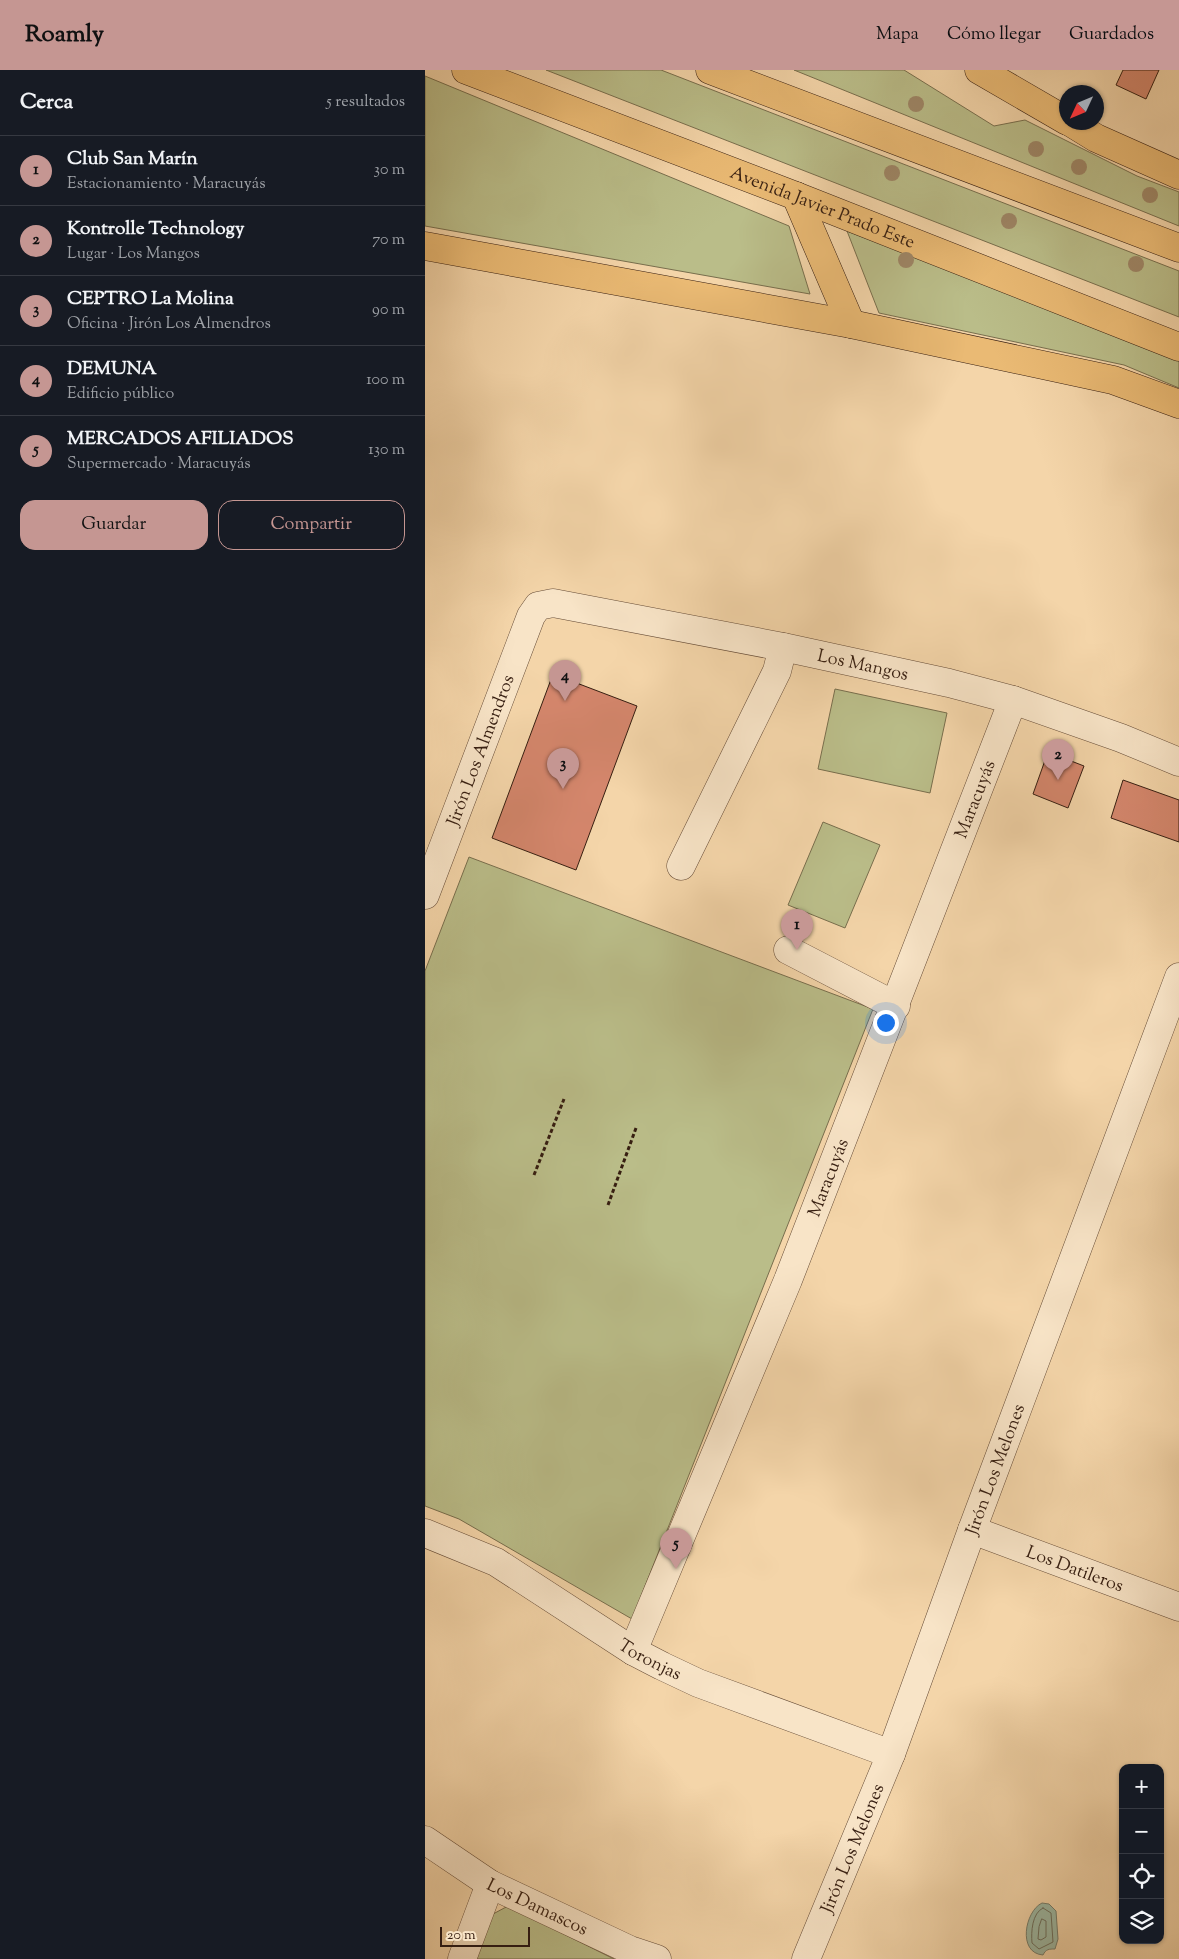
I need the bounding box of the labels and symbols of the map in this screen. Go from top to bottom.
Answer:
north arrow [1059,85,1104,130]
street label: Avenida Javier Prado Este [726,161,918,257]
street label: Los Mangos [815,644,911,689]
pin: 4 [549,660,581,701]
street label: Jirón Los Almendros [441,671,522,831]
pin: 2 [1042,739,1074,780]
pin: 3 [547,748,579,789]
street label: Maracuyás [949,757,1003,843]
pin: 1 [781,909,813,950]
your location [873,1010,899,1036]
street label: Maracuyás [803,1135,857,1221]
street label: Jirón Los Melones [960,1401,1033,1540]
pin: 5 [660,1528,692,1569]
street label: Los Datileros [1022,1540,1127,1600]
street label: Toronjas [612,1633,685,1688]
street label: Jirón Los Melones [815,1780,892,1919]
street label: Los Damascos [482,1873,592,1943]
scale bar [440,1924,530,1947]

